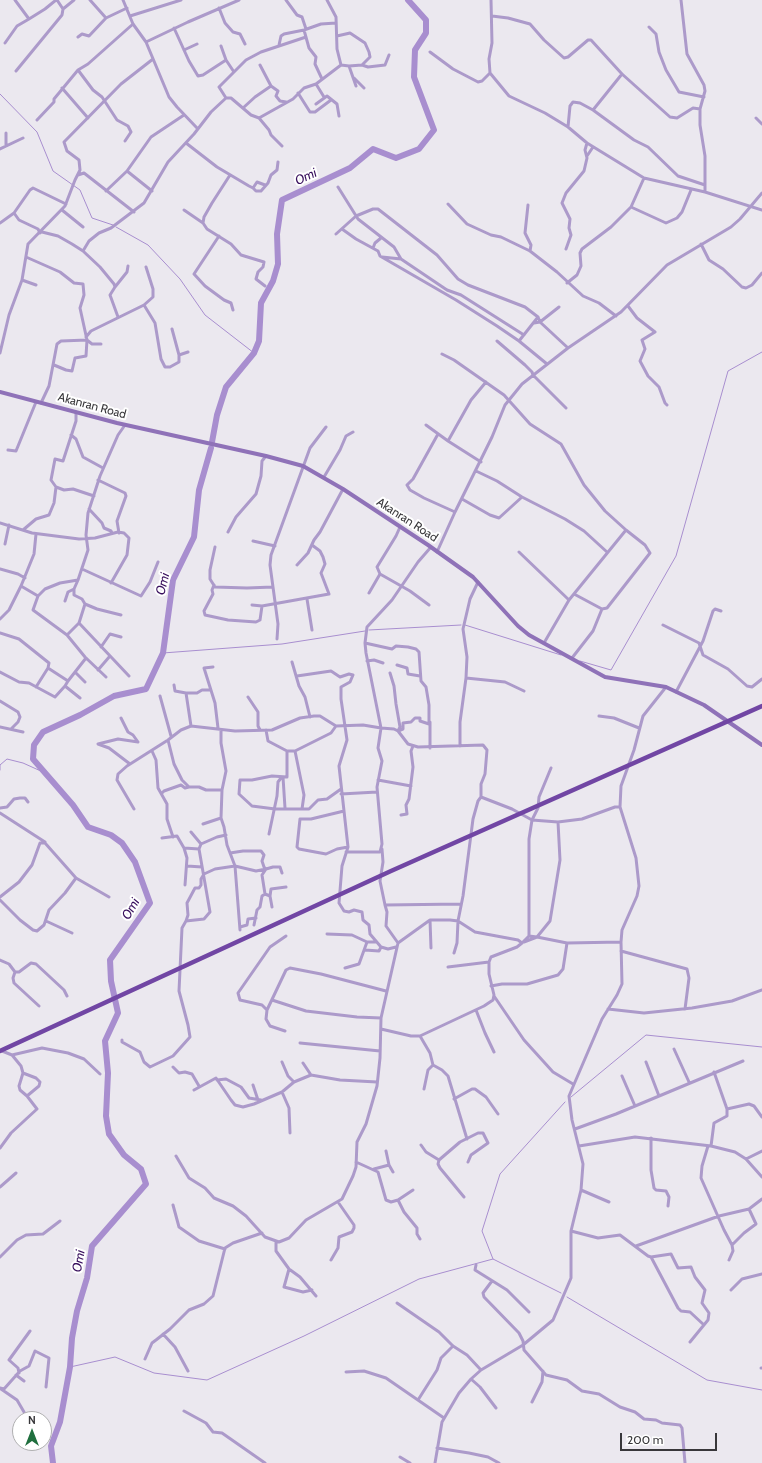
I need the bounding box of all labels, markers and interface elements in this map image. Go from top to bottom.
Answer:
water label: Omi [293,165,319,189]
street label: Akanran Road [56,390,128,422]
street label: Akanran Road [374,495,440,545]
water label: Omi [153,571,173,597]
water label: Omi [119,895,143,923]
water label: Omi [69,1249,89,1273]
north arrow [12,1411,52,1451]
text: N [28,1413,36,1427]
scale bar [622,1425,719,1451]
text: 200 m [627,1432,663,1447]

